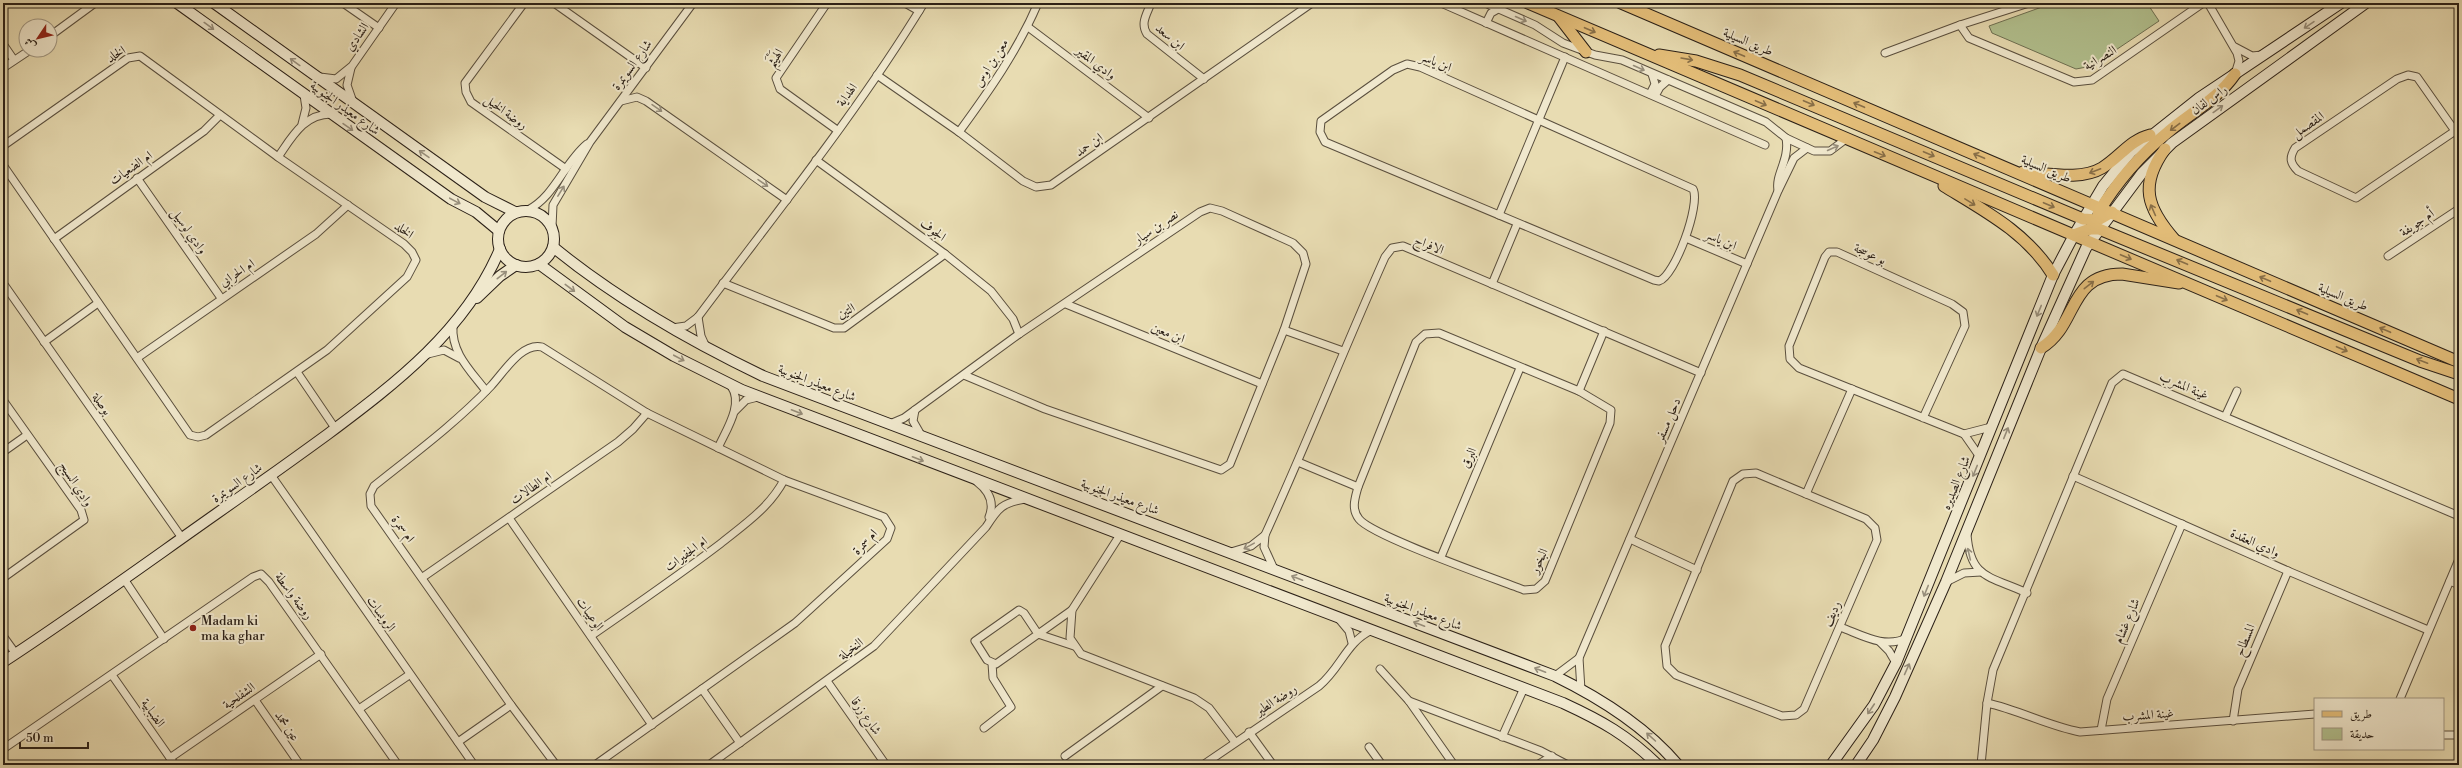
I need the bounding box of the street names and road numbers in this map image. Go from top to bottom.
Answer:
street label: الشادي [341,19,374,56]
street label: ابن سعد [1152,20,1188,54]
street label: طريق السيلية [1721,24,1775,60]
street label: معن بن اوس [970,36,1013,91]
street label: شارع السويمرة [608,37,658,95]
street label: الخلد [103,42,129,66]
street label: وادي المقير [1070,42,1119,85]
street label: النصرانية [2081,42,2120,74]
street label: الهَيْثَم [761,44,791,73]
street label: ابن ياسر [1416,48,1454,76]
street label: شارع معيذر الجنوبية [305,77,383,141]
street label: الهداية [833,80,861,110]
street label: راس لفان [2188,81,2230,119]
street label: روضة الخيل [481,91,531,134]
street label: المقصمل [2289,108,2328,143]
street label: ابن حمد [1072,130,1106,160]
street label: ام الضعيات [106,147,157,191]
street label: طريق السيلية [2019,151,2073,187]
street label: وادي لوسيل [166,205,211,258]
street label: أم جويفة [2396,205,2439,243]
street label: نصر بن سيار [1129,206,1181,249]
street label: الجوف [917,215,949,245]
street label: الخلد [391,218,417,242]
street label: ابن ياسر [1701,226,1739,254]
street label: الافراح [1410,232,1446,261]
street label: بو عوسجة [1851,240,1889,268]
street label: ام الحرابي [216,256,260,293]
street label: طريق السيلية [2316,279,2370,315]
street label: التين [834,300,858,322]
street label: ابن معين [1149,319,1187,347]
street label: شارع معيذر الجنوبية [775,361,858,408]
street label: غينة المشرب [2157,369,2211,403]
street label: بوصلة [88,389,115,418]
street label: دحل مسفر [1651,395,1685,447]
street label: البرق [1457,445,1481,471]
street label: شارع الصديره [1938,454,1977,513]
street label: وادي السيج [53,458,96,511]
street label: شارع السويمرة [209,460,267,509]
street label: ام الطالات [507,468,557,510]
street label: شارع معيذر الجنوبية [1078,475,1161,521]
street label: ام سمرة [385,512,418,548]
street label: وادي العقدة [2227,525,2282,563]
street label: ام سمرة [849,526,883,560]
street label: ام الجفيرات [661,533,713,577]
street label: البخور [1525,546,1552,578]
street label: روضة واسطة [271,569,317,623]
street label: شارع معيذر الجنوبية [1381,590,1464,637]
street label: الرويسات [363,593,399,635]
street label: الوعيبات [573,594,607,634]
street label: شارع غشام [2110,596,2146,647]
street label: رديف [1819,599,1845,629]
street label: المسطاح [2231,621,2262,660]
street label: النخيلة [835,634,867,664]
street label: الشفلحية [220,679,258,713]
street label: روضة الطير [1250,681,1300,720]
street label: شارع زرقا [845,694,885,740]
street label: الضبابية [138,696,169,730]
street label: غينة المشرب [2122,705,2174,725]
street label: عين محمد [271,708,303,744]

